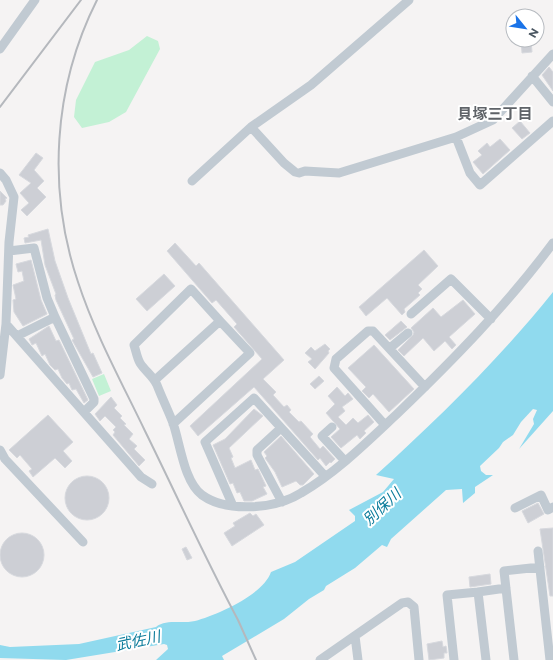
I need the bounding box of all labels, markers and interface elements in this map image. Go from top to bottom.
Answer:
north arrow [505,8,545,48]
text: N [525,26,542,40]
district label: 貝塚三丁目 [457,104,533,123]
water label: 別保川 [359,483,406,529]
water label: 武佐川 [114,626,164,654]

